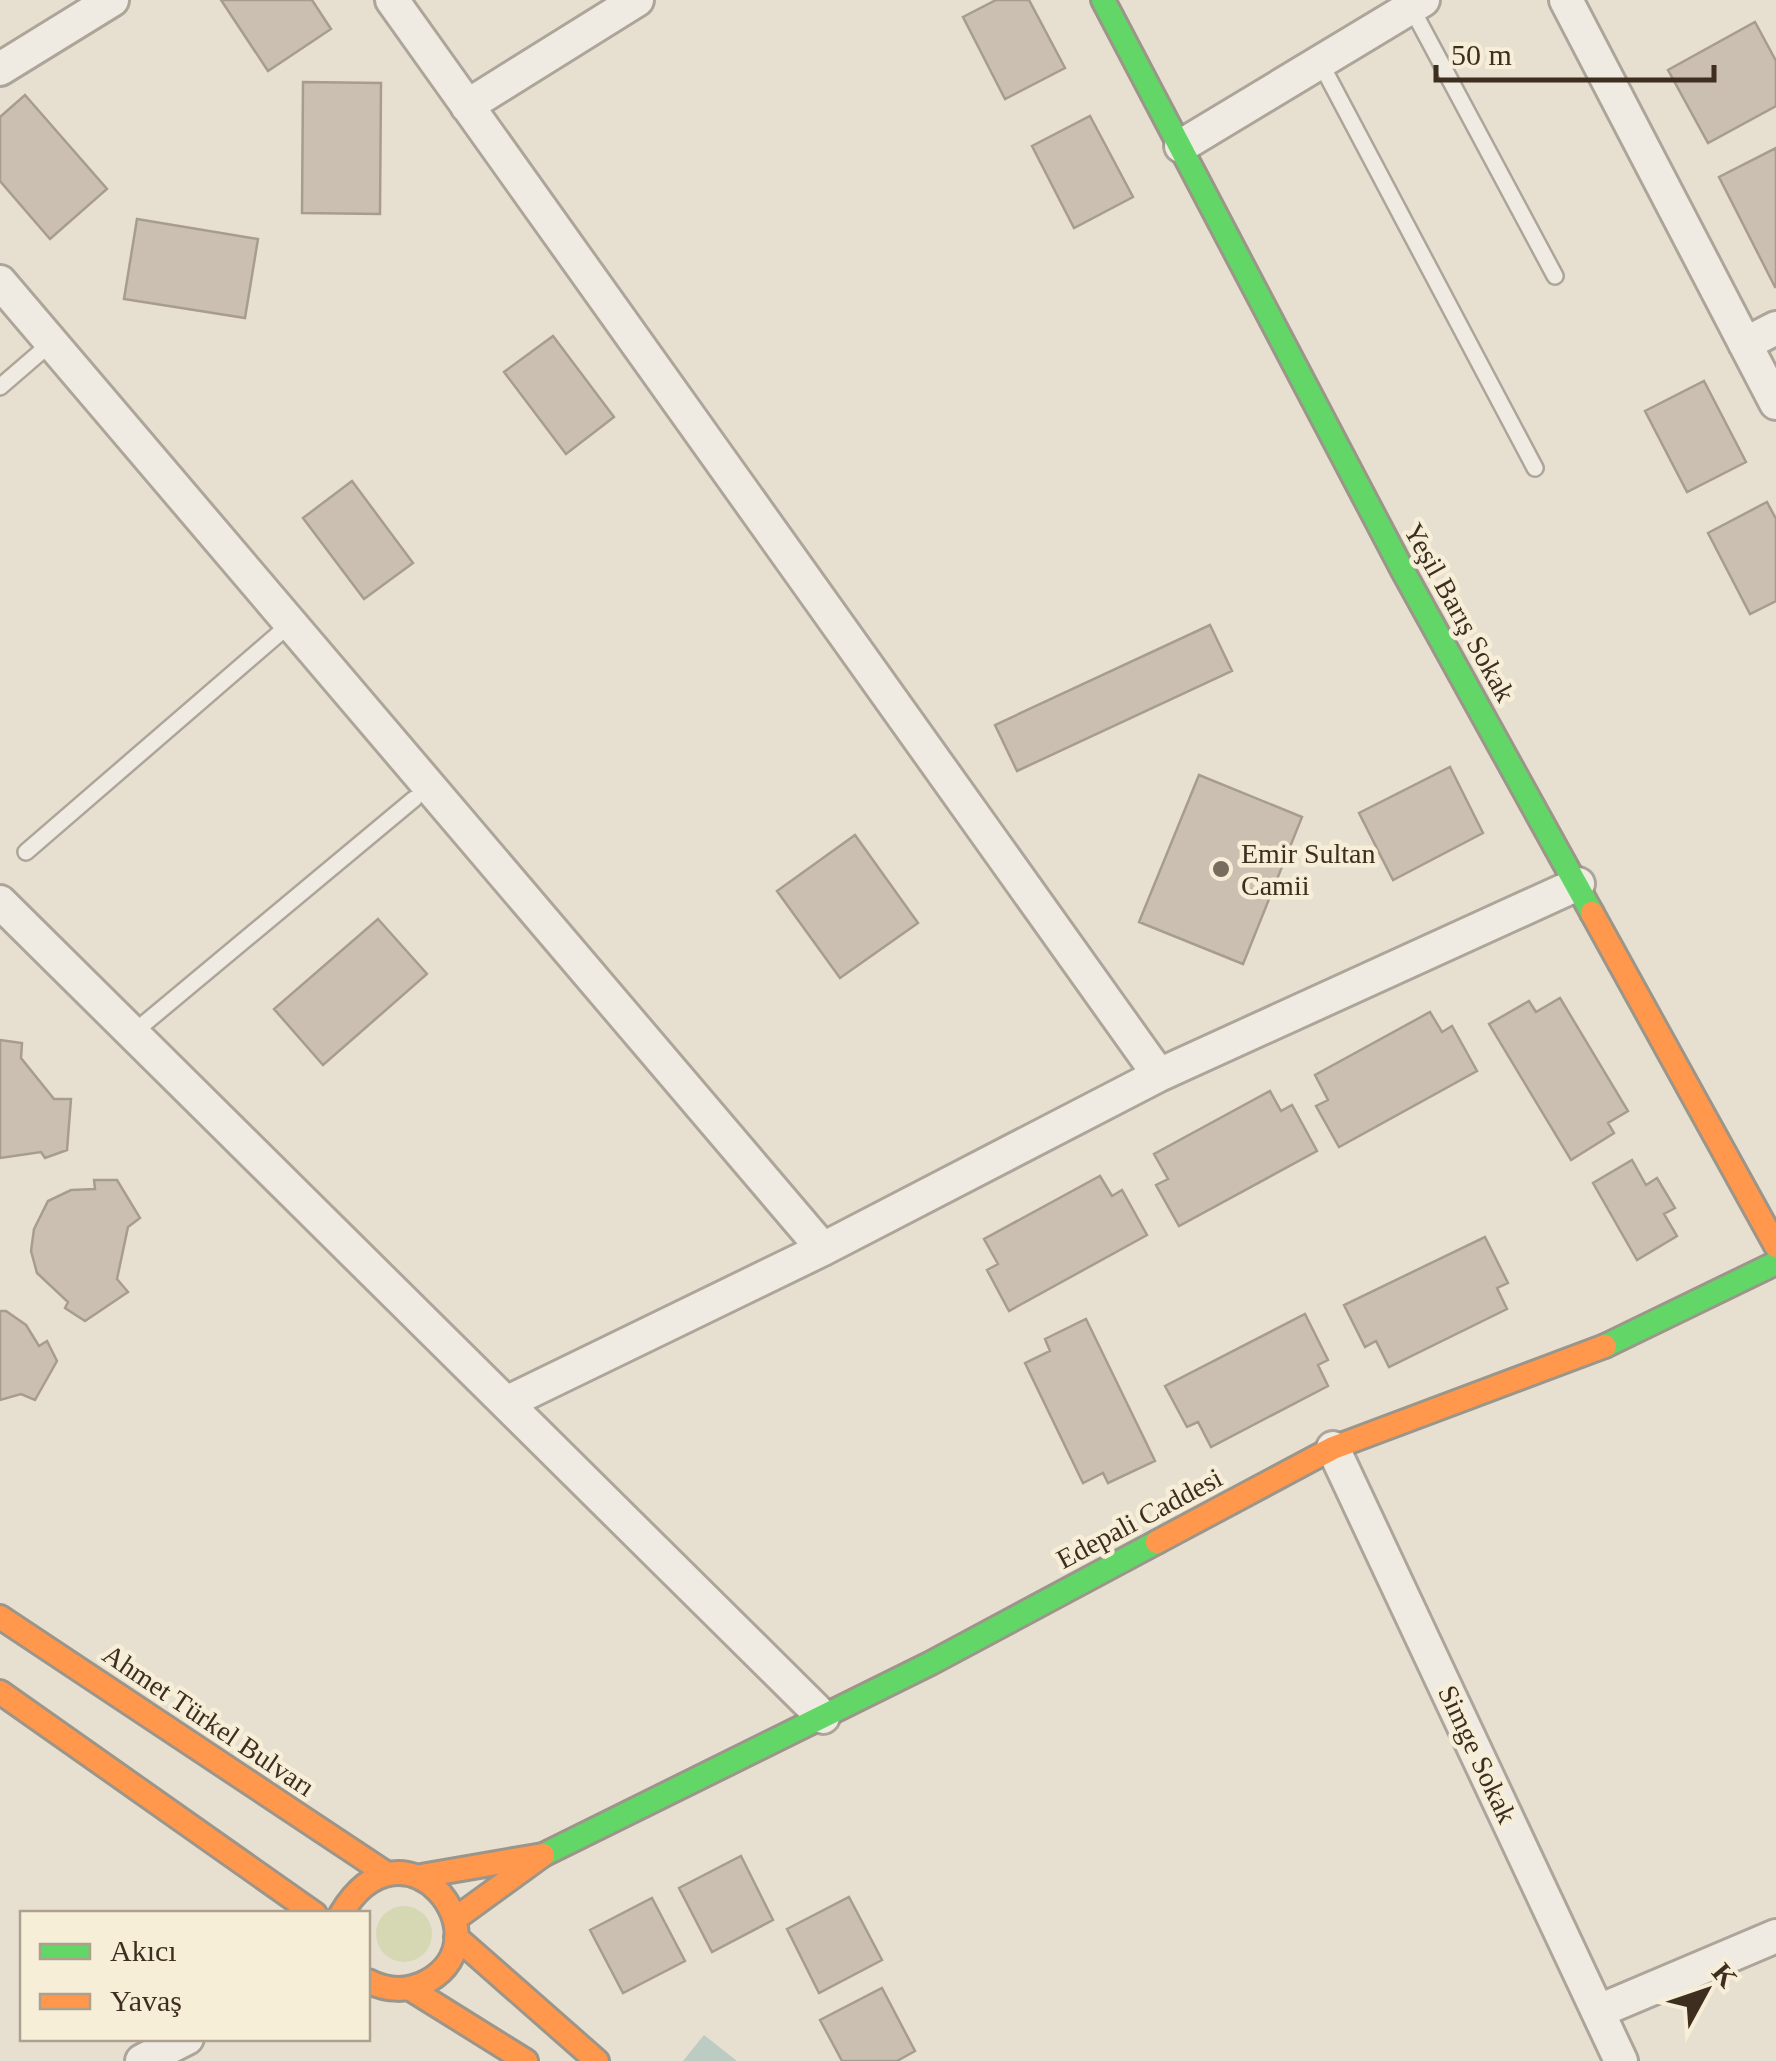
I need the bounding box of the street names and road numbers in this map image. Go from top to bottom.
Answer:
street label: Yeşil Barış Sokak [1398,518,1521,707]
street label: Edepali Caddesi [1051,1462,1227,1575]
street label: Ahmet Türkel Bulvarı [97,1638,321,1803]
street label: Simge Sokak [1432,1680,1523,1828]

